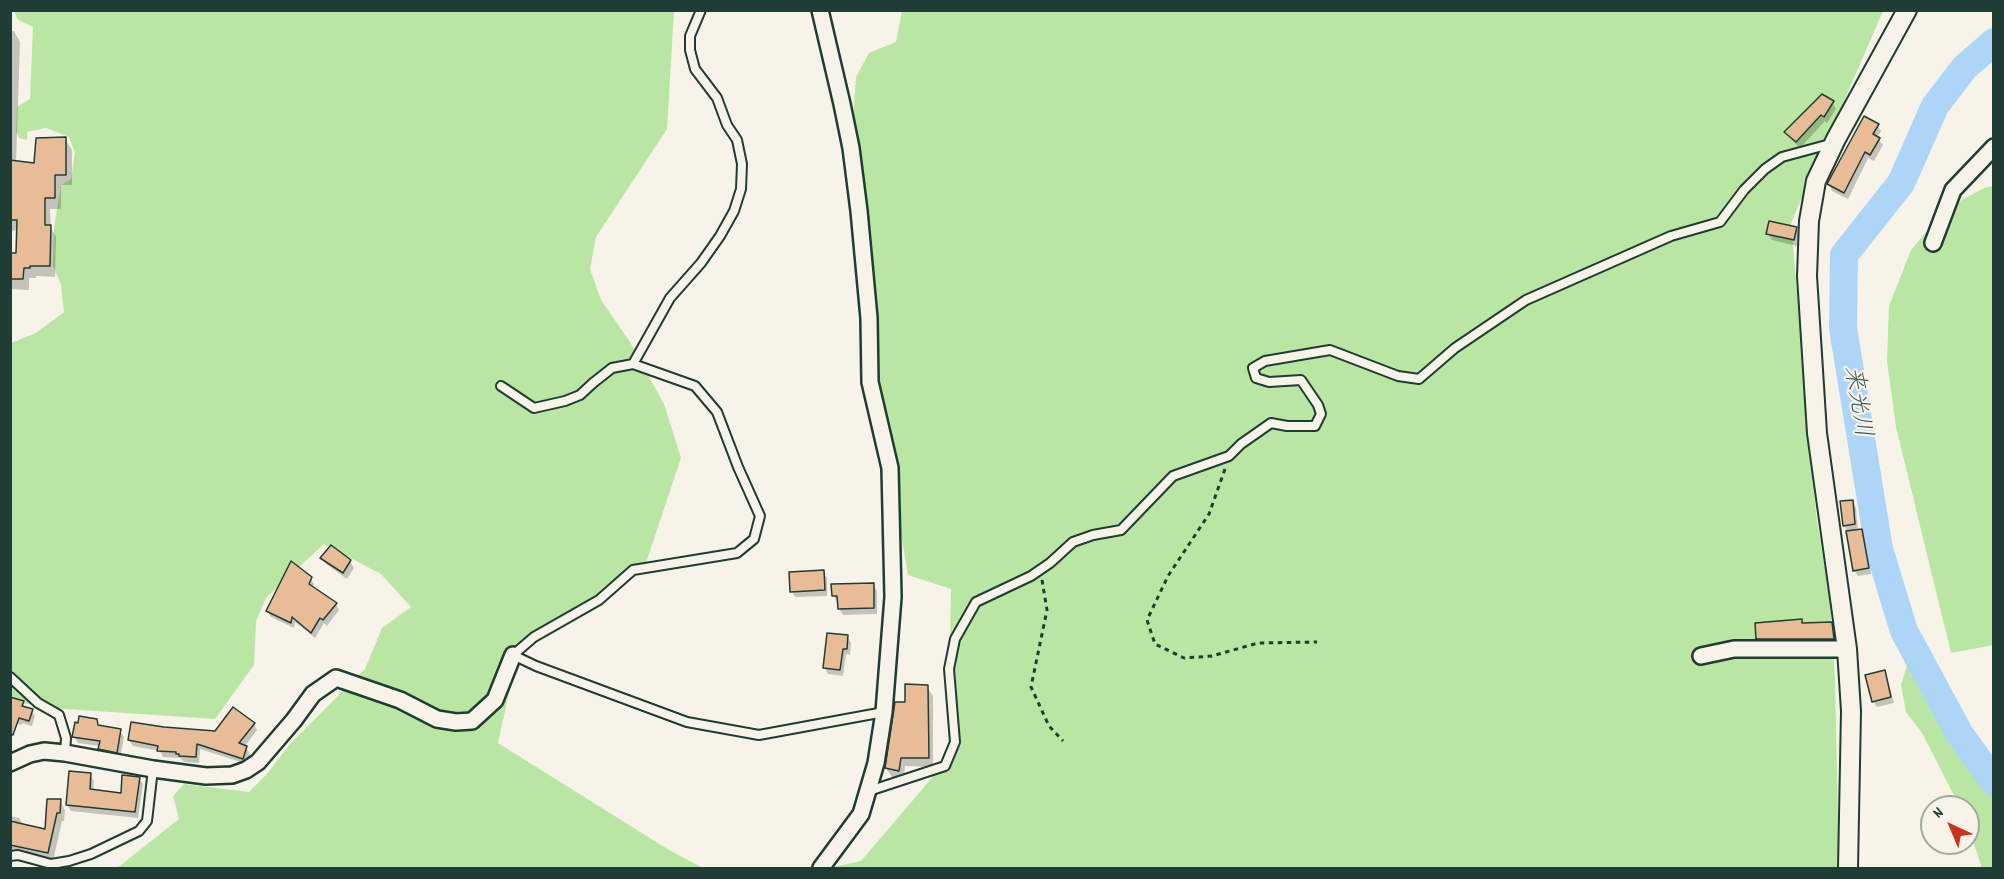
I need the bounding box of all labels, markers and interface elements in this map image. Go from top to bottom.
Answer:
water label: 来光川 [1835,364,1875,440]
north arrow [1920,795,1980,855]
text: N [1928,802,1949,824]

